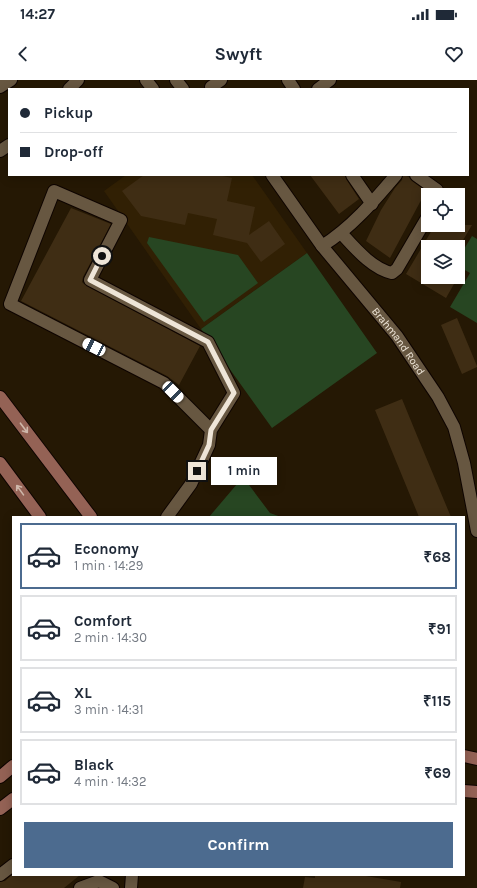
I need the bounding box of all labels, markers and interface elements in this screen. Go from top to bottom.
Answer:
text: 14:27 [20,5,55,23]
icon: back [12,43,34,65]
text: Swyft [215,43,262,65]
icon: heart [443,43,465,65]
text: Pickup [44,104,93,122]
text: Drop-off [44,143,103,161]
map controls [421,188,465,284]
button: locate [421,188,465,232]
button: layers [421,240,465,284]
route start [93,247,111,265]
street label: Brahmand Road [369,305,427,378]
car [81,336,107,358]
car [160,379,186,405]
one-way arrow [19,423,28,434]
callout: 1 min [211,457,277,485]
route end [188,462,206,480]
text: 1 min [228,463,260,478]
one-way arrow [16,484,24,495]
icon: car [26,538,62,574]
text: Economy [74,540,139,558]
text: ₹68 [424,548,451,566]
text: 1 min · 14:29 [74,558,143,573]
icon: car [26,610,62,646]
text: Comfort [74,612,132,630]
text: ₹91 [428,620,451,638]
text: 2 min · 14:30 [74,630,147,645]
icon: car [26,682,62,718]
text: XL [74,684,92,702]
text: ₹115 [423,692,451,710]
text: 3 min · 14:31 [74,702,144,717]
icon: car [26,754,62,790]
text: Black [74,756,114,774]
text: ₹69 [424,764,451,782]
text: 4 min · 14:32 [74,774,147,789]
button: Confirm [24,822,453,868]

